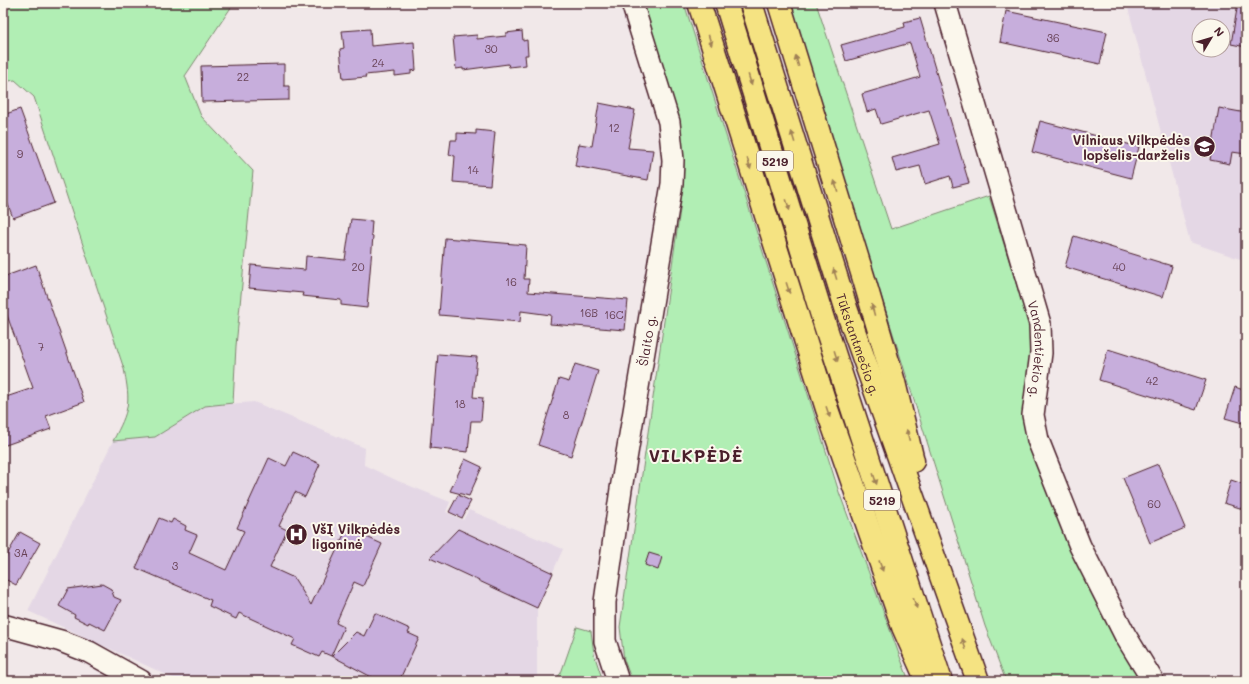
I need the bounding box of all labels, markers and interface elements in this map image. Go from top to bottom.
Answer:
north arrow [1191,18,1231,58]
text: N [1211,24,1228,39]
house number: 36 [1046,30,1060,45]
one-way arrow [707,35,713,47]
house number: 30 [484,41,498,56]
house number: 24 [372,55,385,70]
one-way arrow [794,55,800,67]
house number: 22 [237,69,249,84]
one-way arrow [747,75,753,87]
house number: 12 [608,120,620,135]
one-way arrow [790,130,796,142]
place label: Vilniaus Vilkpėdės lopšelis-darželis [1073,131,1190,163]
school or university icon: Vilniaus Vilkpėdės lopšelis-darželis [1192,133,1218,159]
house number: 9 [17,146,24,161]
road number: 5219 [757,151,793,171]
one-way arrow [746,159,752,171]
house number: 14 [467,162,479,177]
one-way arrow [833,179,839,191]
one-way arrow [785,199,791,211]
house number: 20 [352,259,365,274]
house number: 40 [1112,259,1126,274]
one-way arrow [832,268,838,280]
house number: 16 [505,274,517,289]
one-way arrow [785,283,791,295]
street label: Tūkstantmečio g. [833,291,885,398]
street label: Vandentiekio g. [1025,298,1049,400]
one-way arrow [870,304,876,316]
house number: 16B [580,305,598,320]
house number: 16C [604,307,624,322]
street label: Šlaito g. [633,313,659,367]
house number: 7 [38,339,44,354]
one-way arrow [833,350,839,362]
house number: 42 [1146,373,1158,388]
house number: 18 [454,396,466,411]
one-way arrow [825,406,831,418]
house number: 8 [563,407,570,422]
one-way arrow [904,429,910,442]
district label: VILKPĖDĖ [649,444,743,466]
one-way arrow [872,474,878,486]
road number: 5219 [864,490,900,510]
house number: 60 [1147,496,1161,511]
place label: VšĮ Vilkpėdės ligoninė [312,520,400,552]
hospital icon: VšĮ Vilkpėdės ligoninė [284,522,310,548]
house number: 3A [14,545,28,560]
house number: 3 [172,558,179,573]
one-way arrow [878,560,884,572]
one-way arrow [913,597,919,609]
one-way arrow [961,638,967,650]

